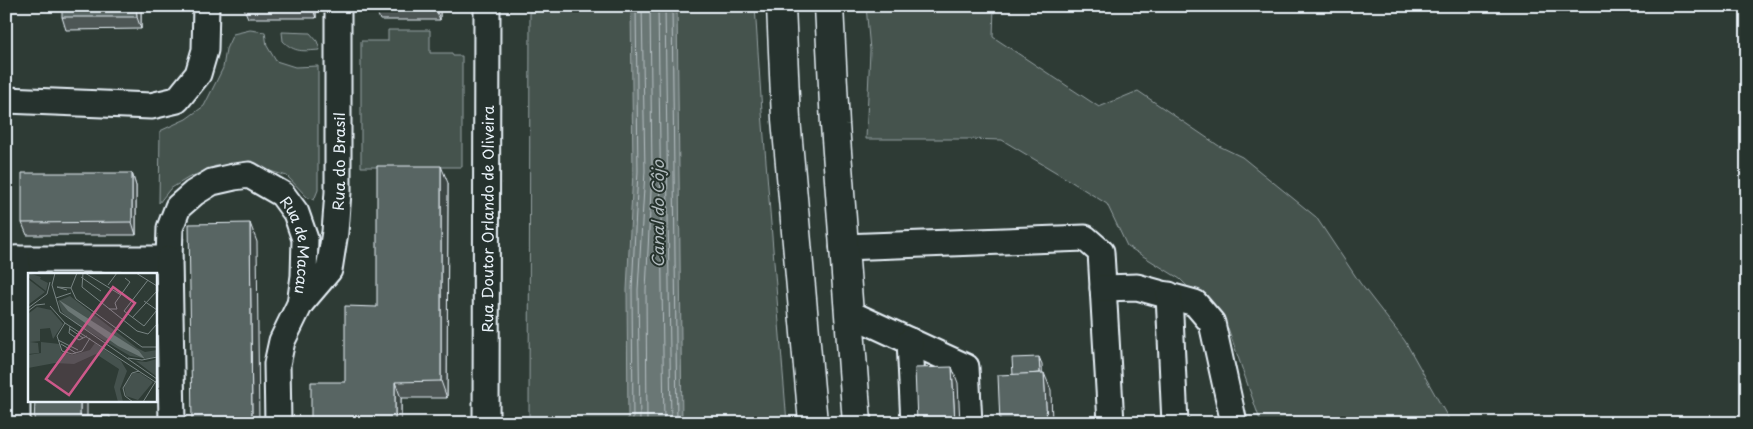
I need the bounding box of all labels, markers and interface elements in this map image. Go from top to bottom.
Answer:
street label: Rua Doutor Orlando de Oliveira [475,105,498,333]
street label: Rua do Brasil [325,112,350,211]
water label: Canal do Côjo [645,159,669,268]
street label: Rua de Macau [275,191,317,296]
inset map [28,273,156,402]

